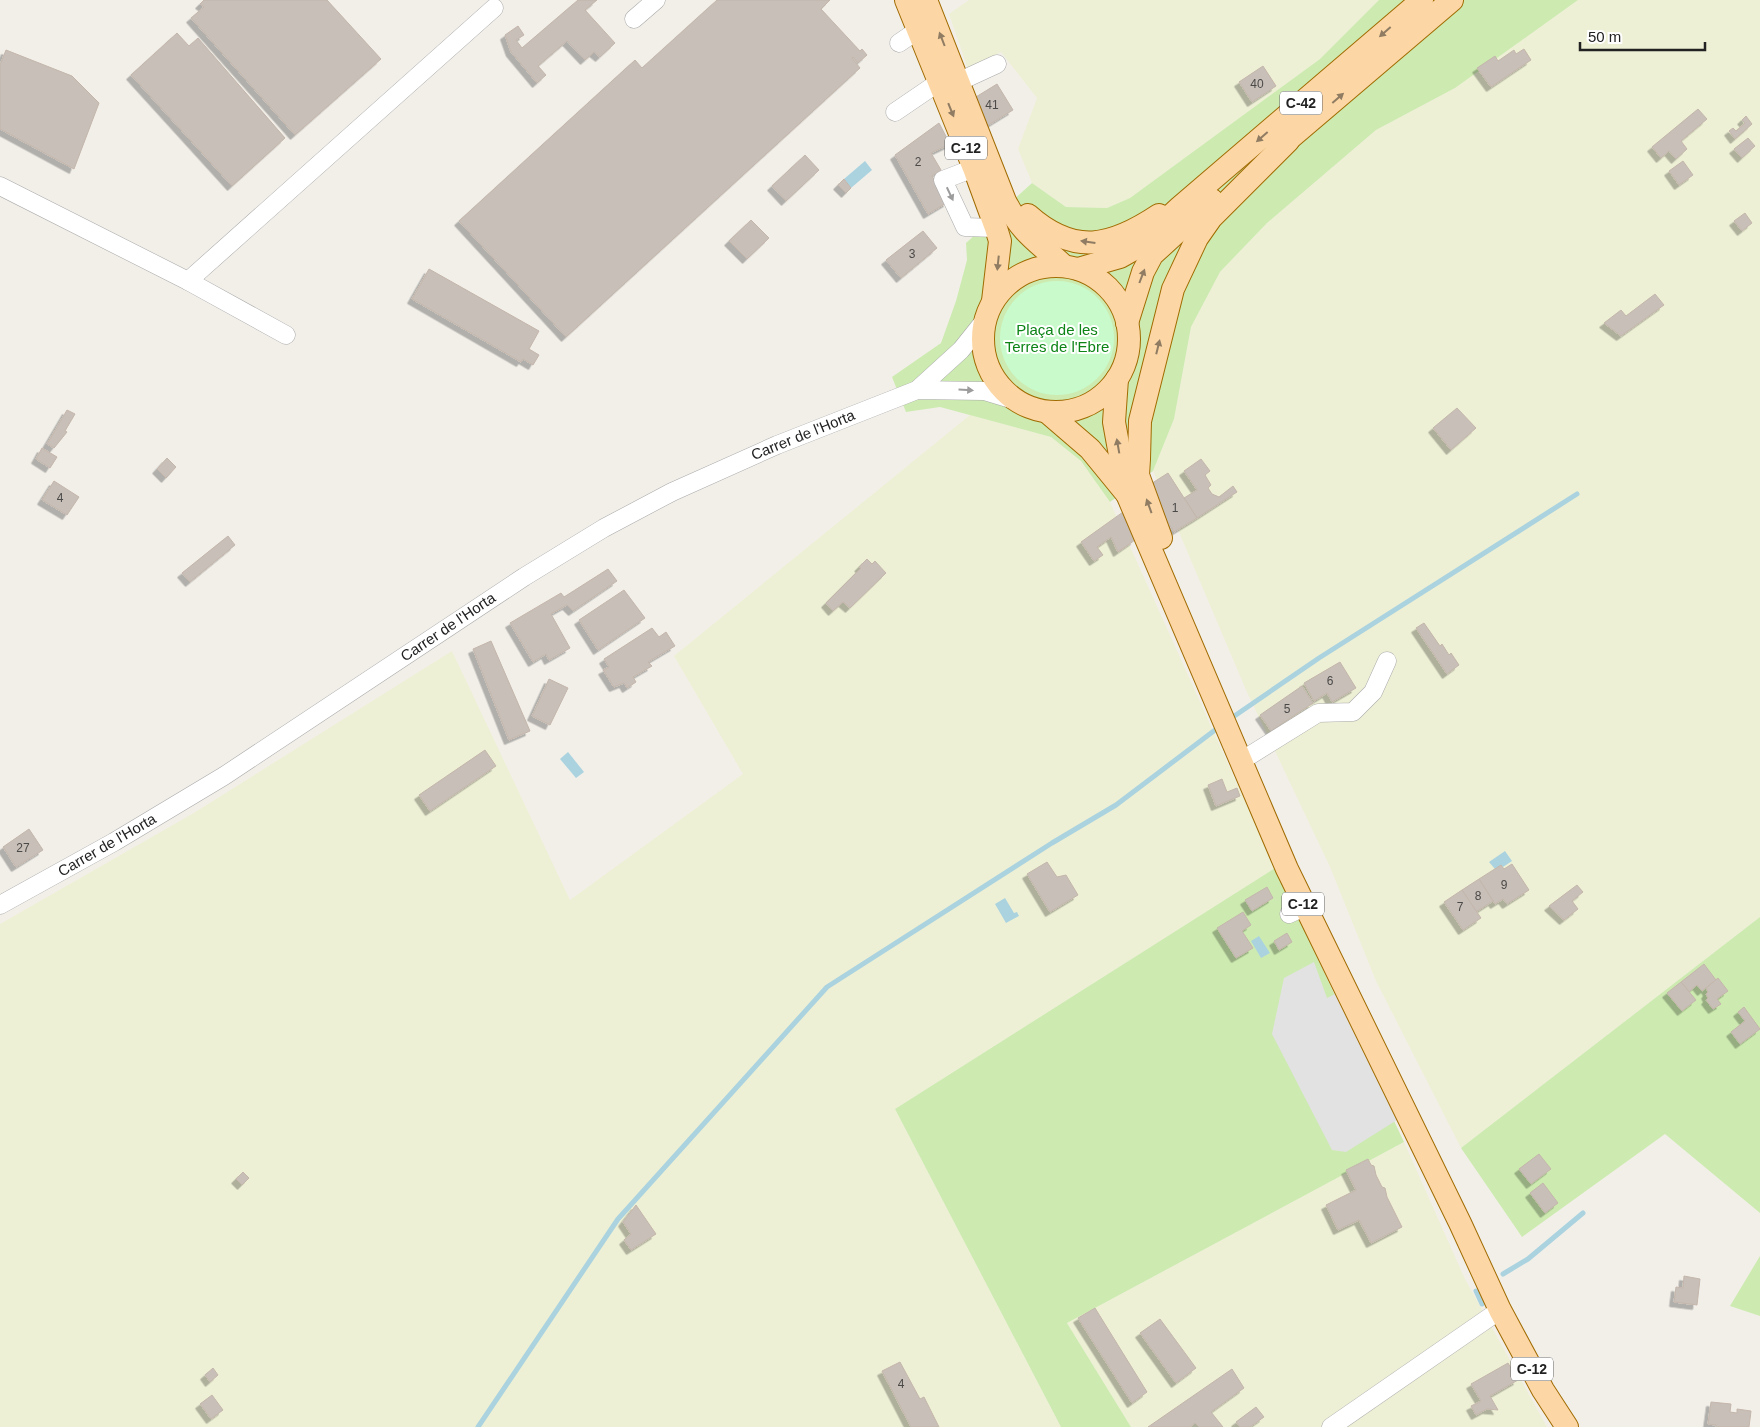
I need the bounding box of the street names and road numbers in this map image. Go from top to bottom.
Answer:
road number: C-42 [1280,92,1322,115]
road number: C-12 [945,136,987,160]
street label: Carrer de l'Horta [748,406,858,463]
street label: Carrer de l'Horta [397,588,499,665]
street label: Carrer de l'Horta [55,809,159,880]
road number: C-12 [1282,892,1324,916]
road number: C-12 [1511,1358,1553,1380]

